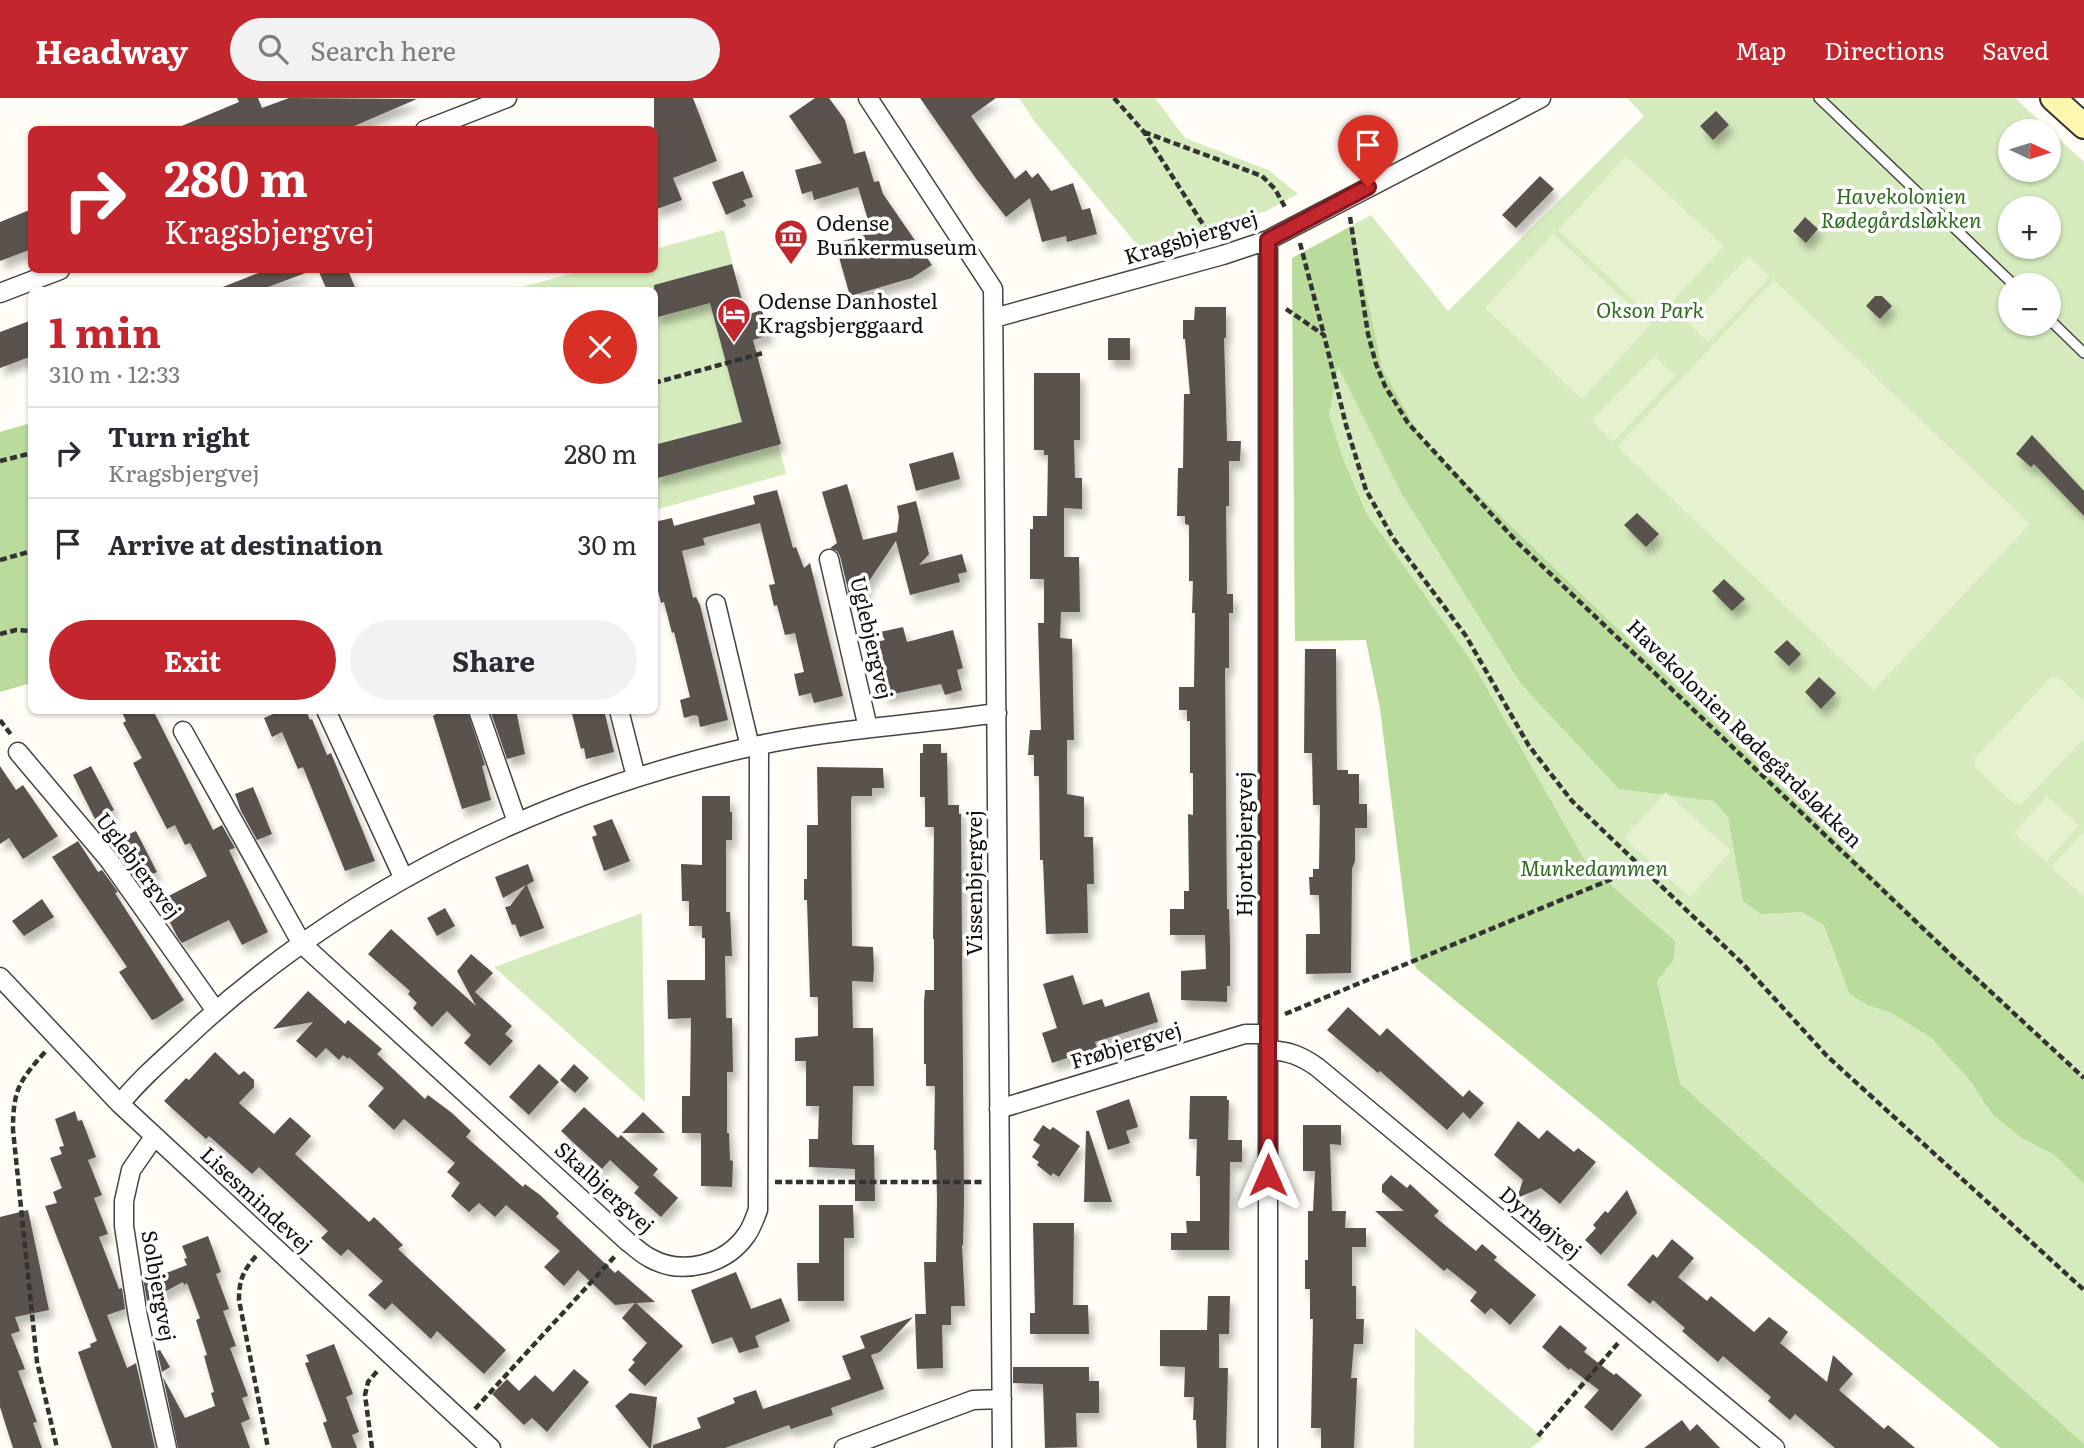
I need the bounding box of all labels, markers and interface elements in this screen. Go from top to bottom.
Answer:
search box [230,18,720,81]
text: Headway [35,25,188,74]
icon: search [254,30,292,68]
text: Search here [310,30,456,69]
text: Map [1735,32,1786,67]
text: Directions [1824,32,1944,67]
text: Saved [1982,32,2049,67]
pin [1338,115,1398,187]
north arrow [1998,119,2062,182]
map controls [1998,119,2061,336]
icon: arrive [1349,126,1387,164]
text: 280 m [164,139,308,212]
icon: right [49,154,140,245]
park label: Havekolonien Rødegårdsløkken [1820,179,1982,234]
button: + [1998,196,2061,259]
street label: Kragsbjergvej [1120,201,1261,271]
text: Kragsbjergvej [164,206,375,254]
place label: Odense Bunkermuseum [816,206,977,261]
museum icon: Odense Bunkermuseum [772,217,810,266]
button: − [1998,273,2061,336]
place label: Odense Danhostel Kragsbjerggaard [758,284,938,339]
park label: Okson Park [1596,293,1704,324]
hotel icon: Odense Danhostel Kragsbjerggaard [715,295,753,344]
text: 1 min [49,299,161,361]
button: close [563,310,637,384]
text: 310 m · 12:33 [49,356,181,390]
text: Turn right [108,416,250,455]
text: 280 m [564,433,637,472]
icon: right [49,434,87,472]
text: Kragsbjergvej [108,455,260,489]
text: Arrive at destination [108,524,383,563]
text: 30 m [577,524,637,563]
icon: arrive [49,525,87,563]
street label: Uglebjergvej [844,573,903,702]
street label: Havekolonien Rødegårdsløkken [1621,611,1871,854]
button: Exit [49,620,336,700]
button: Share [350,620,637,700]
street label: Hjortebjergvej [1227,771,1258,917]
street label: Uglebjergvej [90,805,190,924]
street label: Vissenbjergvej [957,810,988,956]
park label: Munkedammen [1520,851,1668,882]
street label: Frøbjergvej [1066,1012,1185,1075]
street label: Skalbjergvej [549,1133,662,1239]
street label: Lisesmindevej [195,1138,321,1258]
position arrow [1231,1138,1305,1212]
street label: Dyrhøjvej [1494,1177,1589,1265]
street label: Solbjergvej [135,1227,185,1344]

